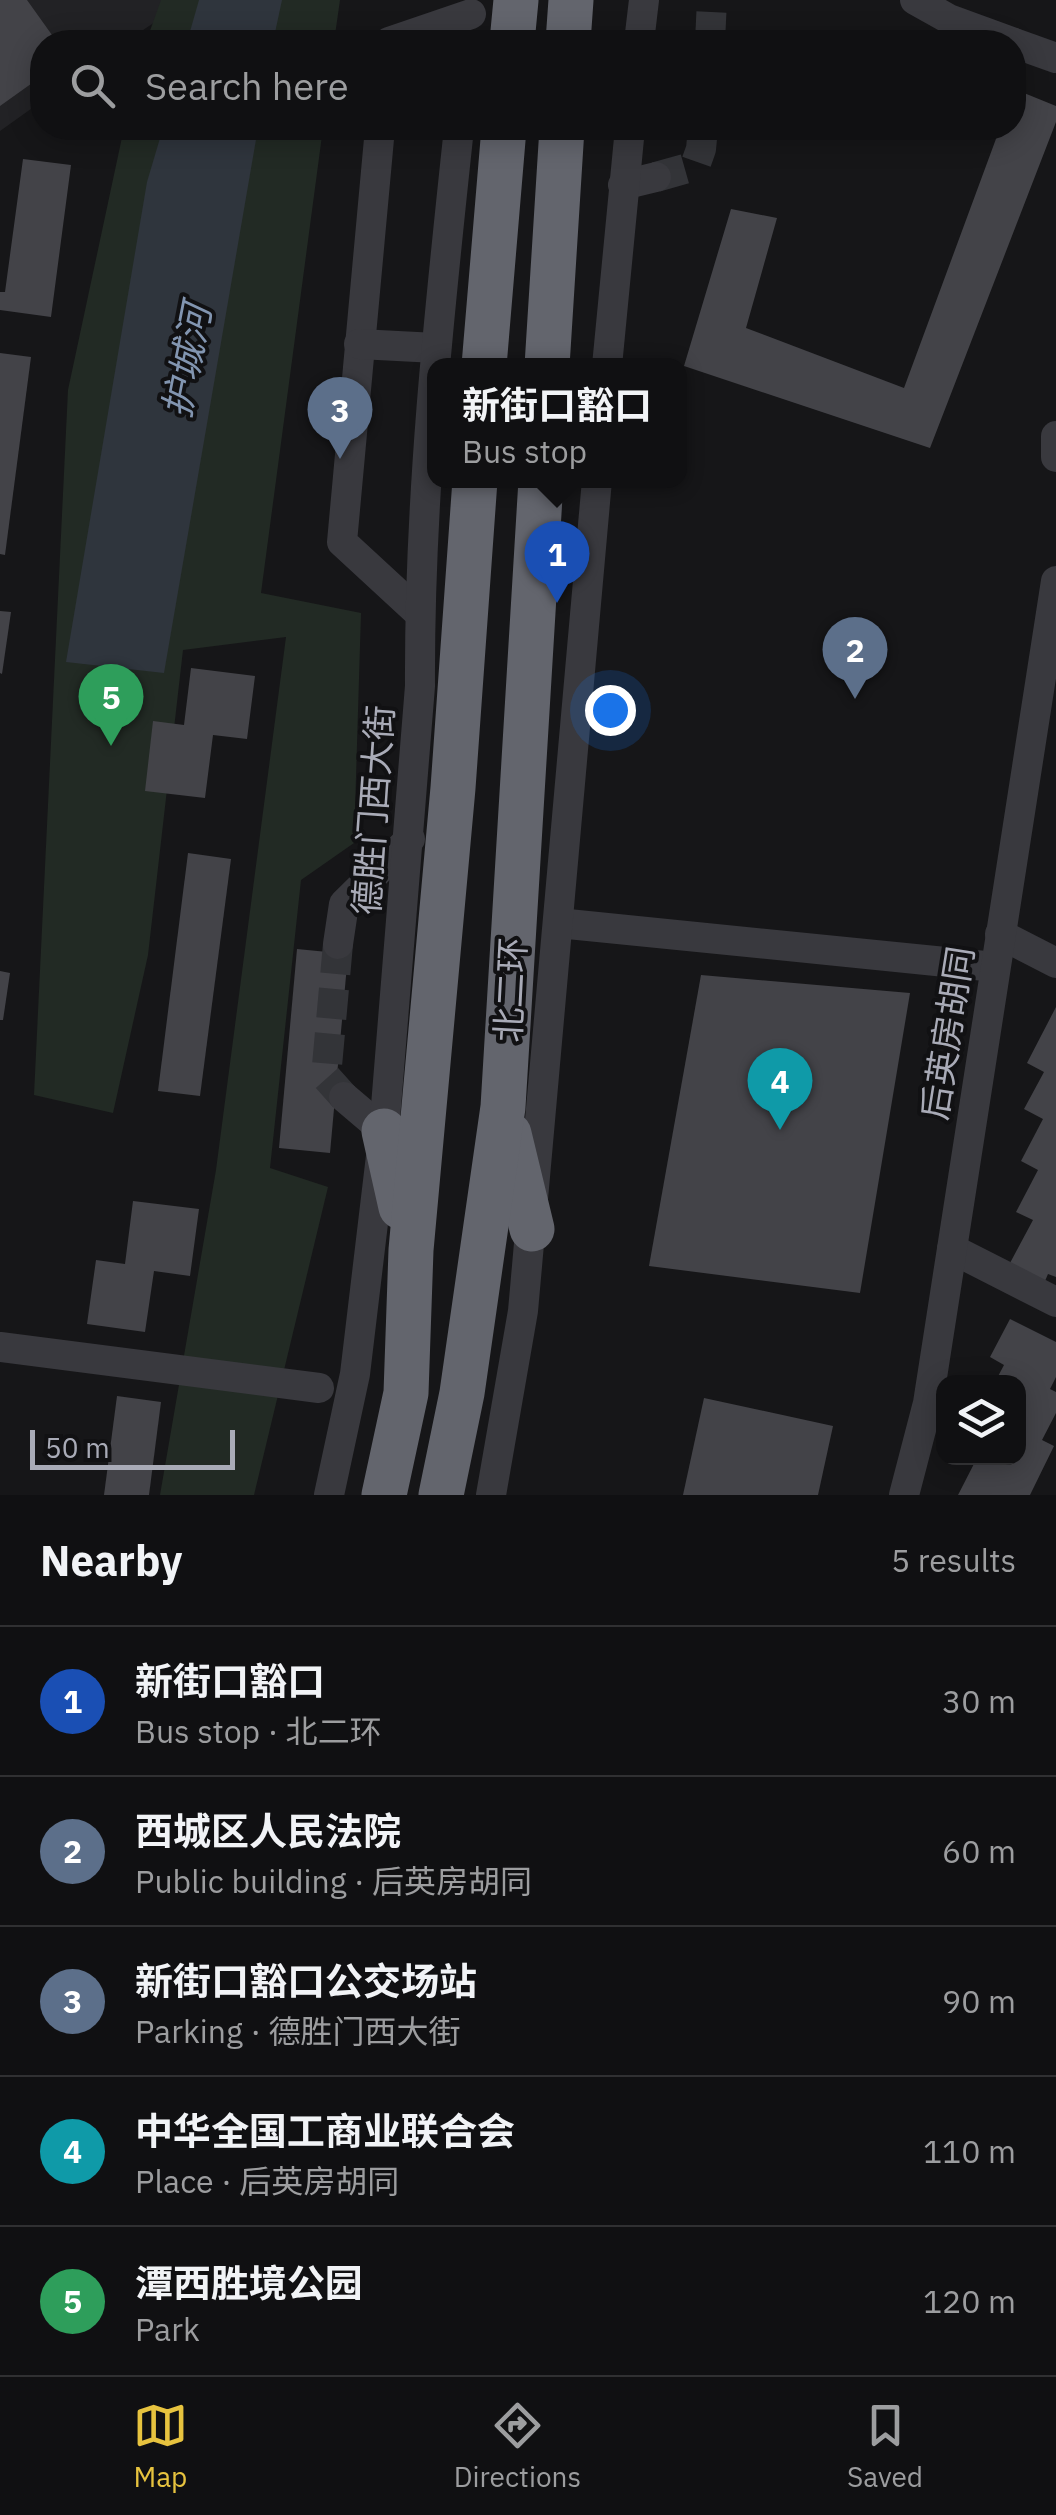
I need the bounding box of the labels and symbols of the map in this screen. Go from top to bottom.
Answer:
water label: 护城河 [151,294,222,422]
pin: 3 [308,376,372,459]
pin: 1 [524,520,590,603]
pin: 2 [822,616,888,699]
pin: 5 [78,664,144,746]
your location [585,685,636,736]
street label: 德胜门西大街 [343,704,403,916]
street label: 北二环 [484,936,536,1044]
street label: 后英房胡同 [911,943,983,1123]
pin: 4 [748,1048,812,1130]
scale bar [30,1425,235,1470]

